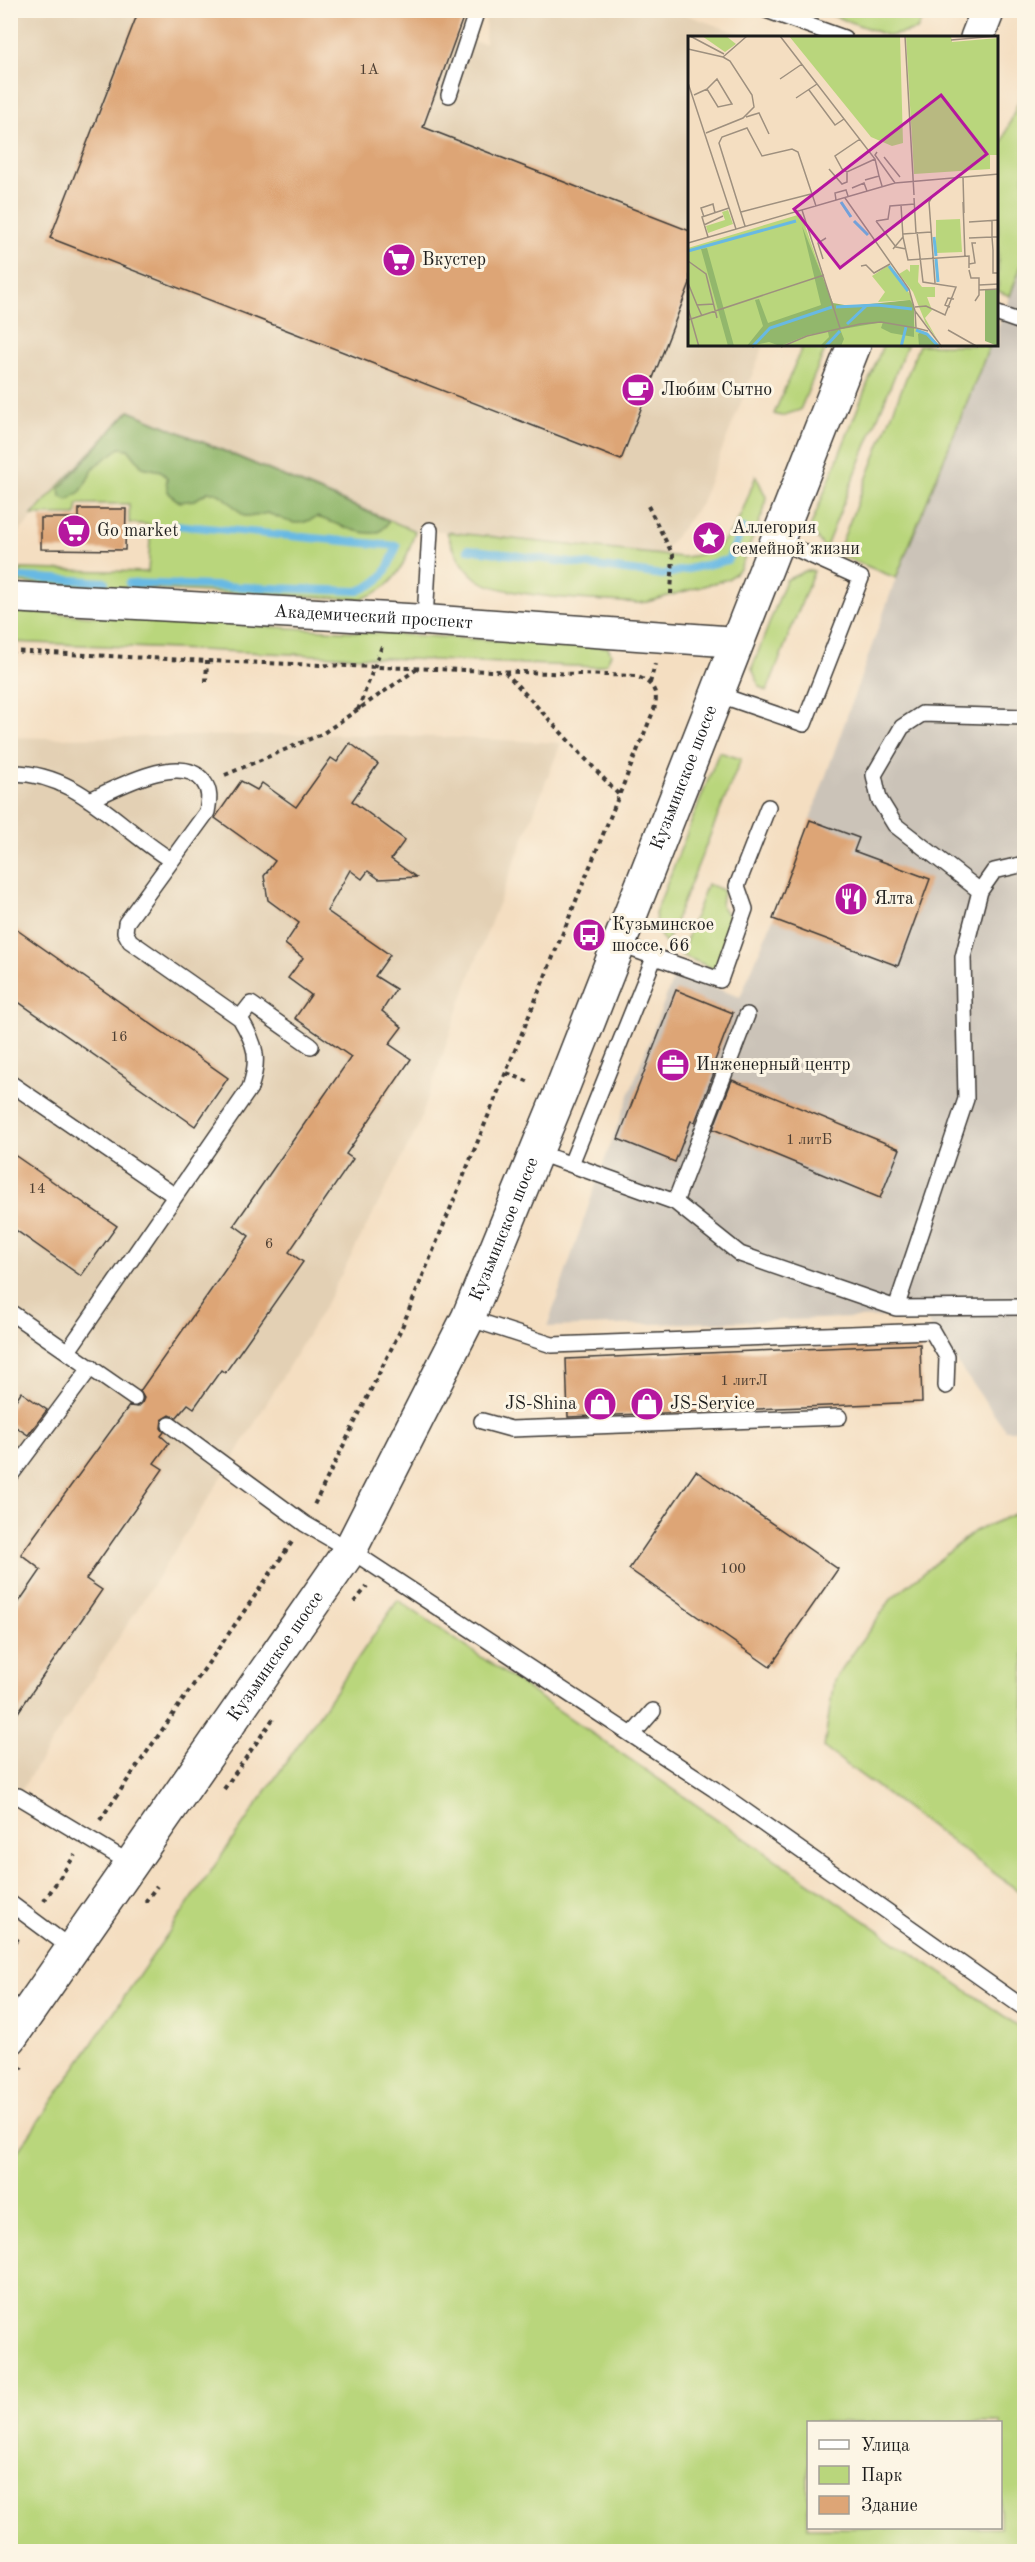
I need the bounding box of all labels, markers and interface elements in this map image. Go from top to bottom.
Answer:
inset map [688,36,999,346]
house number: 1А [359,63,380,78]
supermarket icon: Вкустер [381,242,417,278]
place label: Вкустер [422,251,486,269]
cafe icon: Любим Сытно [620,372,656,408]
place label: Любим Сытно [661,381,772,399]
supermarket icon: Go market [56,513,92,549]
place label: Аллегория семейной жизни [732,519,860,558]
place icon: Аллегория семейной жизни [691,520,727,556]
place label: Go market [97,522,178,540]
street label: Академический проспект [273,603,473,632]
street label: Кузьминское шоссе [648,703,721,853]
restaurant icon: Ялта [833,881,869,917]
place label: Ялта [874,890,914,908]
place label: Кузьминское шоссе, 66 [612,916,714,955]
bus stop icon: Кузьминское шоссе, 66 [571,917,607,953]
house number: 16 [110,1030,128,1045]
office icon: Инженерный центр [655,1047,691,1083]
place label: Инженерный центр [696,1056,851,1074]
house number: 1 литБ [786,1133,832,1148]
street label: Кузьминское шоссе [467,1155,542,1304]
house number: 14 [28,1182,46,1197]
house number: 6 [265,1237,273,1252]
house number: 1 литЛ [720,1374,768,1389]
shop icon: JS-Shina [582,1386,618,1422]
shop icon: JS-Service [629,1386,665,1422]
place label: JS-Shina [505,1395,577,1413]
place label: JS-Service [670,1395,755,1413]
house number: 100 [720,1562,746,1577]
street label: Кузьминское шоссе [225,1588,327,1725]
legend [807,2421,1002,2529]
text: Улица [861,2437,910,2455]
text: Парк [861,2467,902,2485]
text: Здание [861,2497,918,2515]

